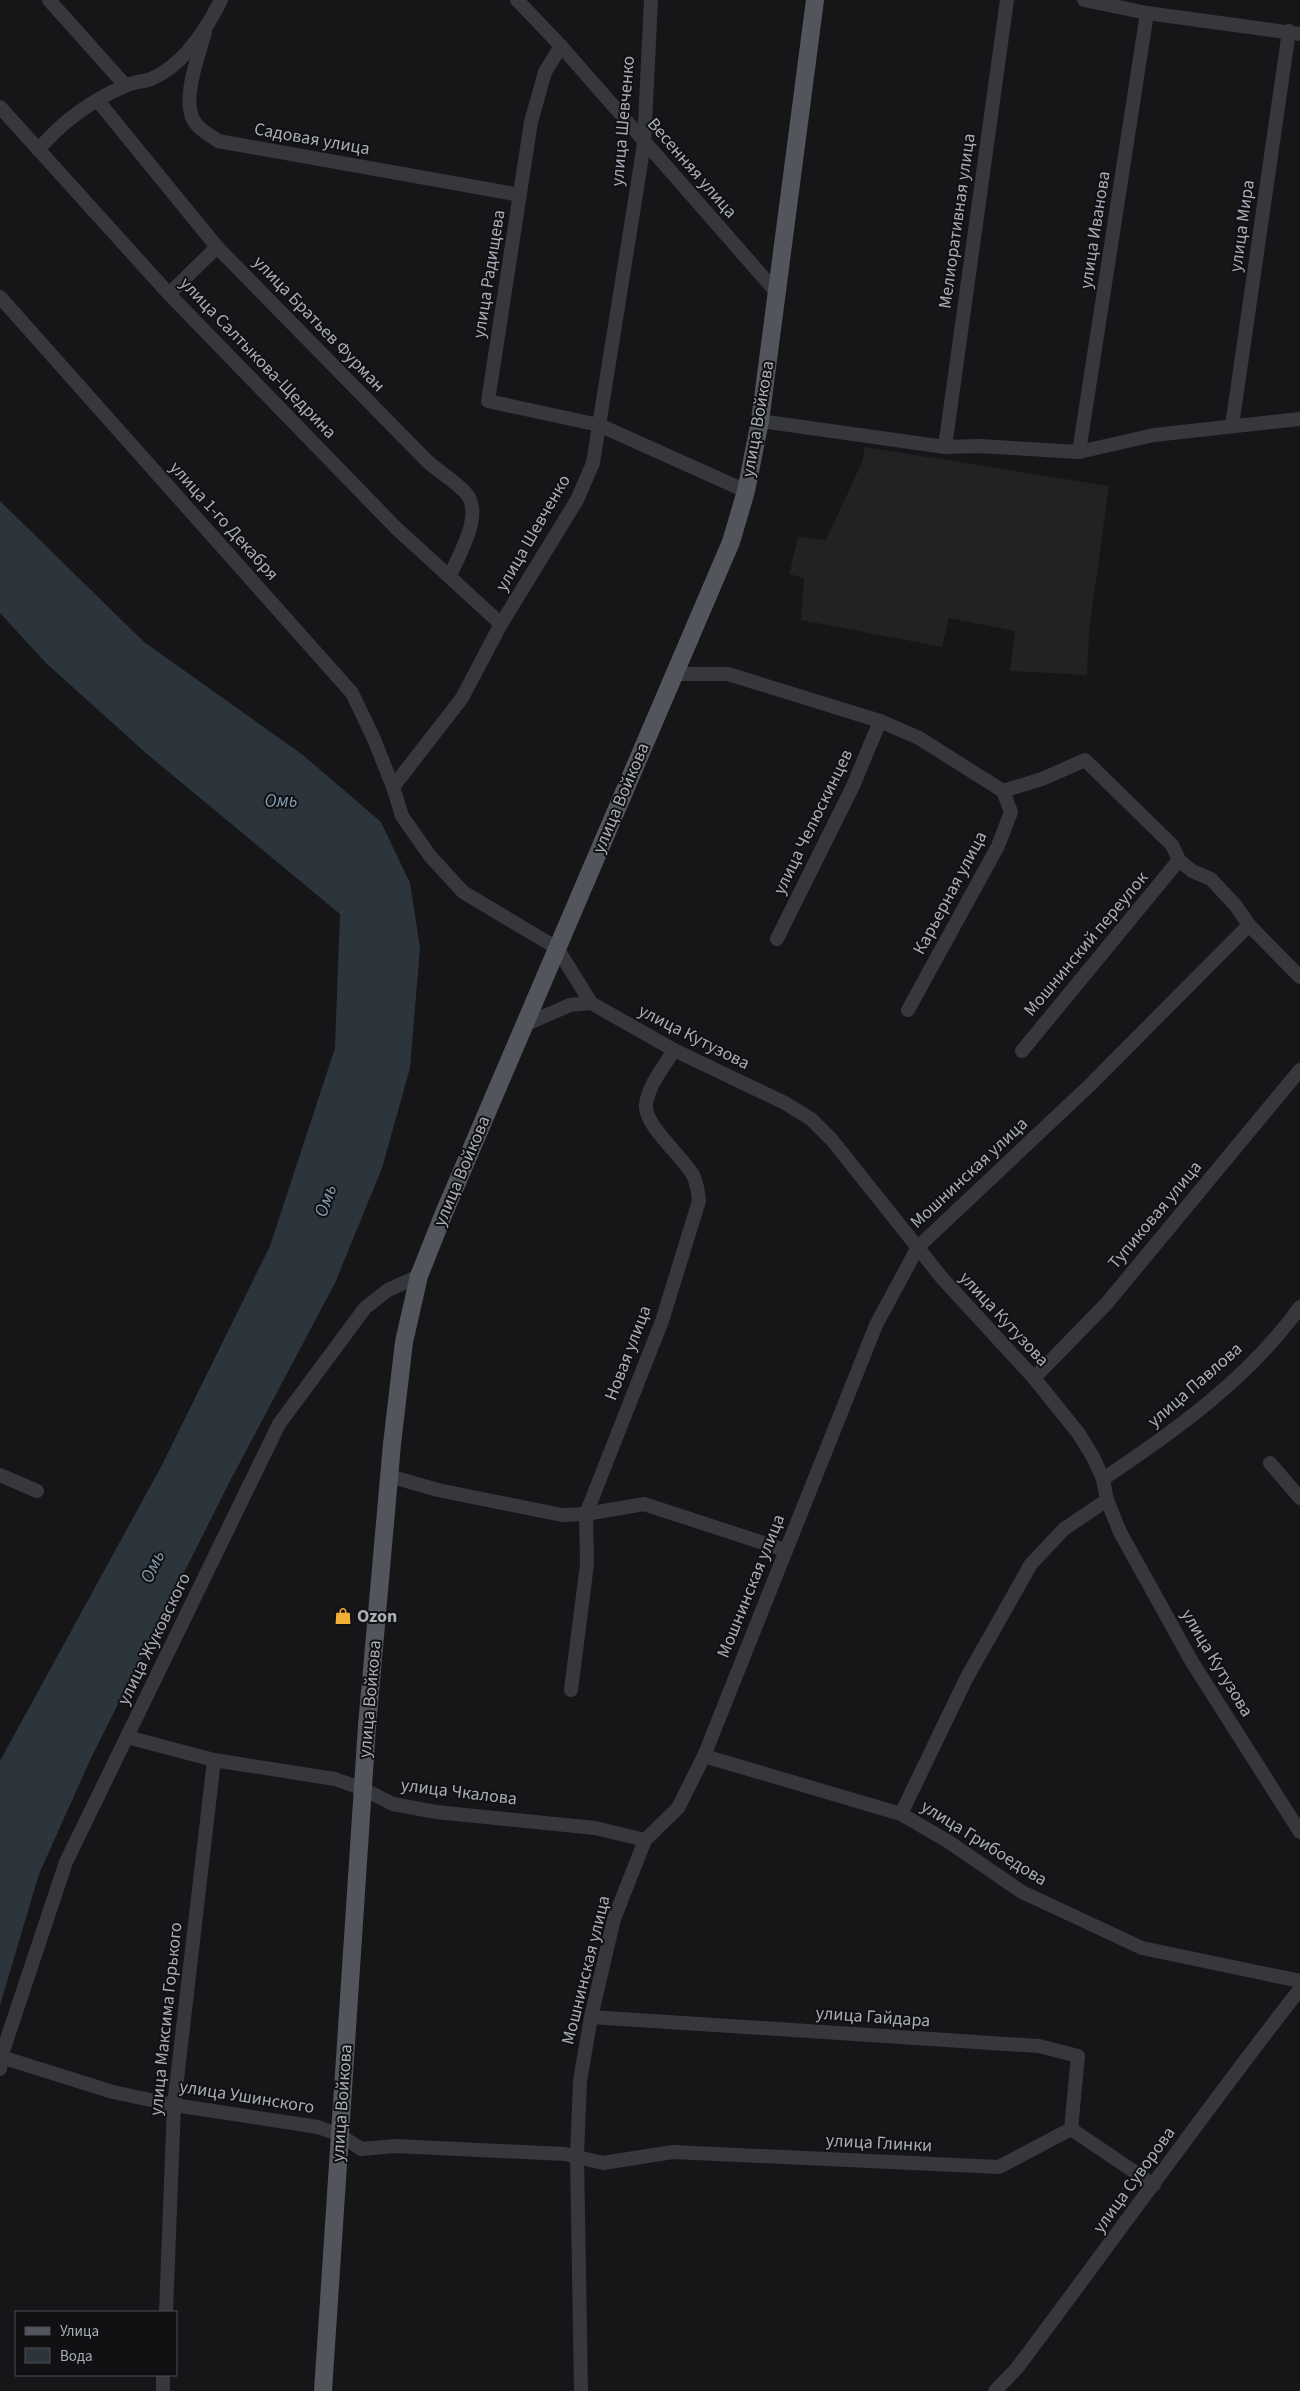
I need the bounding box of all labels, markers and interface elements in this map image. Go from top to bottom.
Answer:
street label: улица Шевченко [605,55,641,187]
street label: Весенняя улица [641,112,743,224]
street label: Садовая улица [252,117,372,161]
street label: Мелиоративная улица [932,132,982,310]
street label: улица Иванова [1073,169,1117,291]
street label: улица Мира [1223,178,1261,274]
street label: улица Радищева [466,208,512,340]
street label: улица Братьев Фурман [247,250,391,398]
street label: улица Салтыкова-Щедрина [174,272,342,444]
street label: улица Войкова [735,359,781,479]
street label: улица 1-го Декабря [164,456,284,586]
street label: улица Шевченко [489,470,577,596]
street label: улица Войкова [586,739,656,857]
street label: улица Челюскинцев [767,745,859,899]
water label: Омь [265,788,297,815]
street label: Карьерная улица [907,827,993,959]
street label: Мошнинский переулок [1018,866,1154,1022]
street label: улица Кутузова [634,998,754,1076]
street label: улица Войкова [427,1112,497,1230]
street label: Мошнинская улица [905,1112,1033,1234]
street label: Тупиковая улица [1102,1156,1208,1274]
water label: Омь [308,1181,344,1221]
street label: улица Кутузова [953,1266,1055,1372]
street label: Новая улица [598,1302,658,1404]
street label: улица Павлова [1142,1337,1248,1433]
street label: Мошнинская улица [711,1510,791,1662]
water label: Омь [134,1546,172,1588]
street label: улица Жуковского [111,1569,197,1709]
place label: Ozon [357,1604,397,1629]
street label: улица Кутузова [1175,1604,1259,1722]
shop icon: Ozon [333,1606,353,1626]
street label: улица Войкова [352,1639,388,1759]
street label: улица Чкалова [399,1772,519,1812]
street label: улица Грибоедова [916,1794,1052,1892]
street label: Мошнинская улица [555,1893,617,2047]
street label: улица Максима Горького [143,1921,189,2117]
street label: улица Гайдара [815,2001,931,2033]
street label: улица Войкова [325,2043,359,2163]
street label: улица Ушинского [178,2074,316,2120]
street label: улица Суворова [1087,2122,1181,2238]
street label: улица Глинки [825,2128,933,2158]
legend [15,2311,178,2376]
text: Улица [60,2321,99,2342]
text: Вода [60,2346,93,2367]

